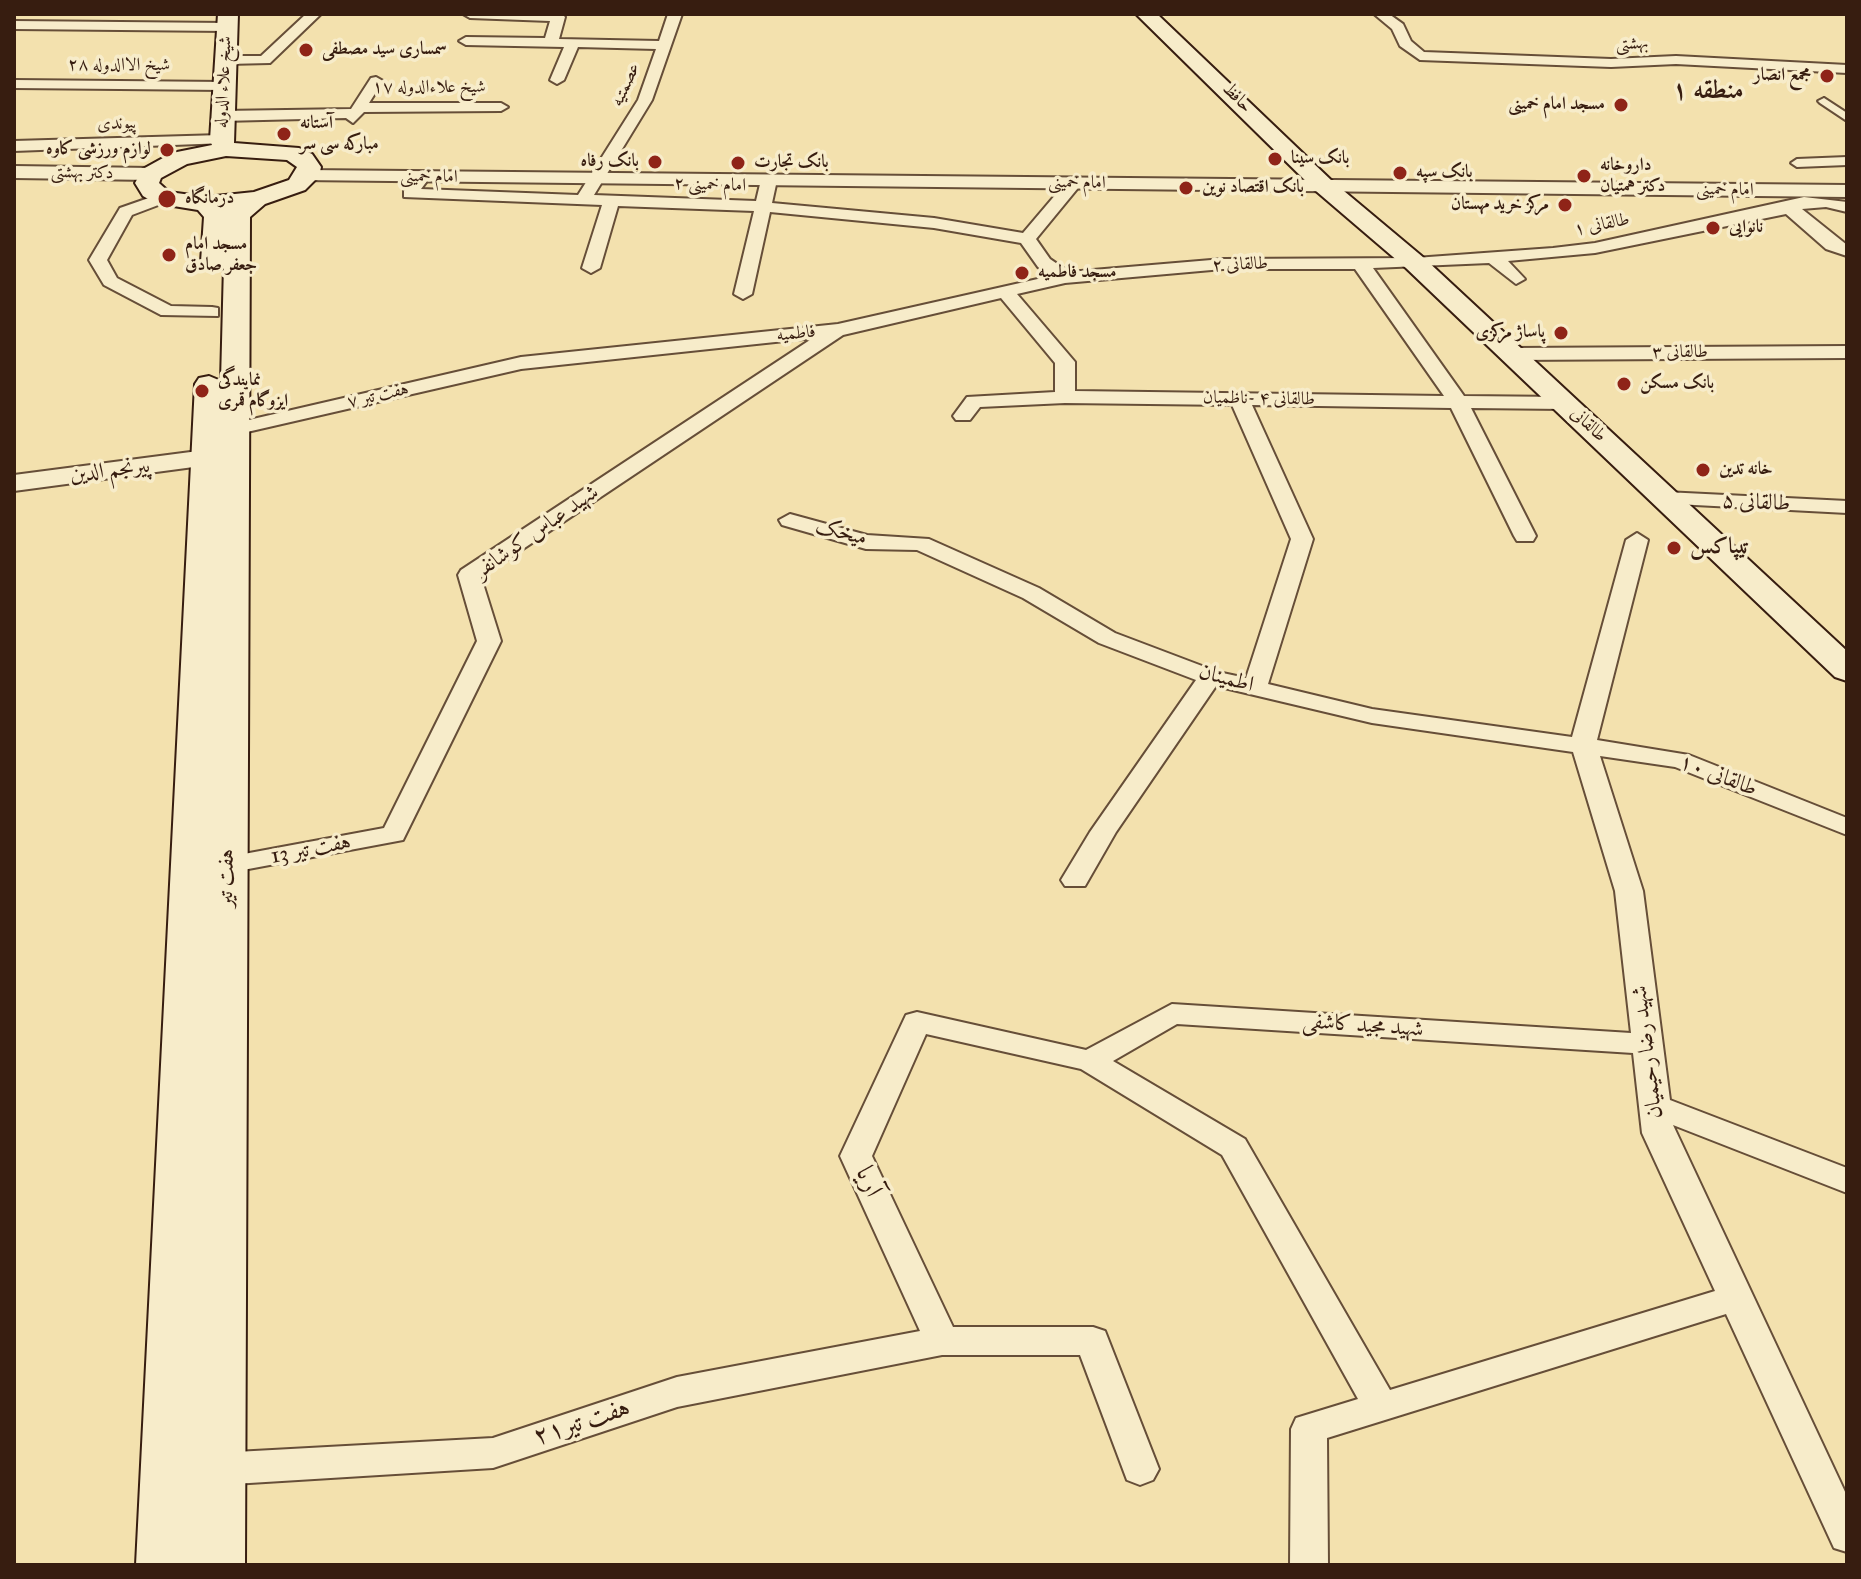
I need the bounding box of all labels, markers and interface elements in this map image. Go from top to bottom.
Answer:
street label: بهشتی [1615,32,1649,56]
street label: شیخ علاء الدوله [211,35,237,129]
place label: سمساری سید مصطفی [322,39,447,61]
marker: سمساری سید مصطفی [297,41,315,59]
street label: شیخ الاالدوله ۲۸ [68,55,170,77]
street label: عصمتیه [607,60,645,110]
place label: مجمع انصار [1753,65,1811,87]
marker: مجمع انصار [1818,67,1836,85]
district label: منطقه ۱ [1672,76,1744,108]
street label: شیخ علاءالدوله ۱۷ [372,77,486,99]
street label: حافظ [1217,78,1257,118]
place label: مسجد امام خمینی [1508,94,1605,116]
marker: مسجد امام خمینی [1612,96,1630,114]
street label: پیوندی [97,113,137,135]
place label: آستانه مبارکه سی سر [300,113,379,156]
marker: آستانه مبارکه سی سر [275,125,293,143]
place label: لوازم ورزشی کاوه [46,139,151,161]
marker: لوازم ورزشی کاوه [158,141,176,159]
place label: بانک سینا [1291,148,1349,170]
marker: بانک سینا [1266,150,1284,168]
place label: بانک رفاه [581,151,639,173]
place label: بانک تجارت [754,152,829,174]
marker: بانک رفاه [646,153,664,171]
marker: بانک تجارت [729,154,747,172]
place label: داروخانه دکتر همتیان [1600,155,1665,198]
street label: دکتر بهشتی [50,162,114,184]
place label: بانک سپه [1416,162,1473,184]
marker: بانک سپه [1391,164,1409,182]
street label: امام خمینی [400,166,458,188]
marker: داروخانه دکتر همتیان [1575,167,1593,185]
street label: امام خمینی [1048,172,1106,194]
street label: امام خمینی ۲ [674,173,746,197]
place label: بانک اقتصاد نوین [1202,177,1304,199]
marker: بانک اقتصاد نوین [1177,179,1195,197]
street label: امام خمینی [1696,179,1754,201]
marker: درمانگاه [156,188,178,210]
place label: درمانگاه [185,188,234,210]
place label: مرکز خرید مهستان [1451,194,1549,216]
marker: مرکز خرید مهستان [1556,196,1574,214]
street label: طالقانی ۱ [1572,209,1632,241]
place label: نانوایی [1729,217,1763,239]
marker: نانوایی [1704,219,1722,237]
place label: مسجد امام جعفر صادق [185,234,257,276]
marker: مسجد امام جعفر صادق [160,246,178,264]
street label: طالقانی ۲ [1212,253,1268,277]
place label: مسجد فاطمیه [1038,262,1116,284]
marker: مسجد فاطمیه [1013,264,1031,282]
street label: فاطمیه [775,321,817,347]
place label: پاساژ مرکزی [1475,322,1545,344]
marker: پاساژ مرکزی [1552,324,1570,342]
street label: طالقانی ۳ [1652,342,1708,364]
place label: نمایندگی ایزوگام قمری [218,370,288,412]
place label: بانک مسکن [1640,373,1714,395]
marker: بانک مسکن [1615,375,1633,393]
street label: هفت تیر ۷ [345,378,411,414]
marker: نمایندگی ایزوگام قمری [193,382,211,400]
street label: طالقانی ۴ -ناظمیان [1203,387,1315,411]
street label: طالقانی [1565,403,1611,447]
street label: پیرنجم الدین [68,453,152,489]
place label: خانه تدین [1719,459,1773,481]
marker: خانه تدین [1694,461,1712,479]
street label: شهید عباس کوشانفر [470,480,604,584]
street label: طالقانی ۵ [1721,488,1791,518]
street label: میخک [812,514,870,552]
place label: تیپاکس [1690,535,1749,561]
marker: تیپاکس [1665,539,1683,557]
street label: اطمینان [1196,659,1256,699]
street label: طالقانی ۱۰ [1675,749,1761,803]
street label: هفت تیر 13 [269,829,353,871]
street label: هفت تیر [213,848,241,908]
street label: شهید رضا رحیمیان [1627,984,1669,1120]
street label: شهید مجید کاشفی [1302,1009,1424,1043]
street label: آریا [848,1162,888,1202]
street label: هفت تیر۲۱ [530,1393,634,1453]

